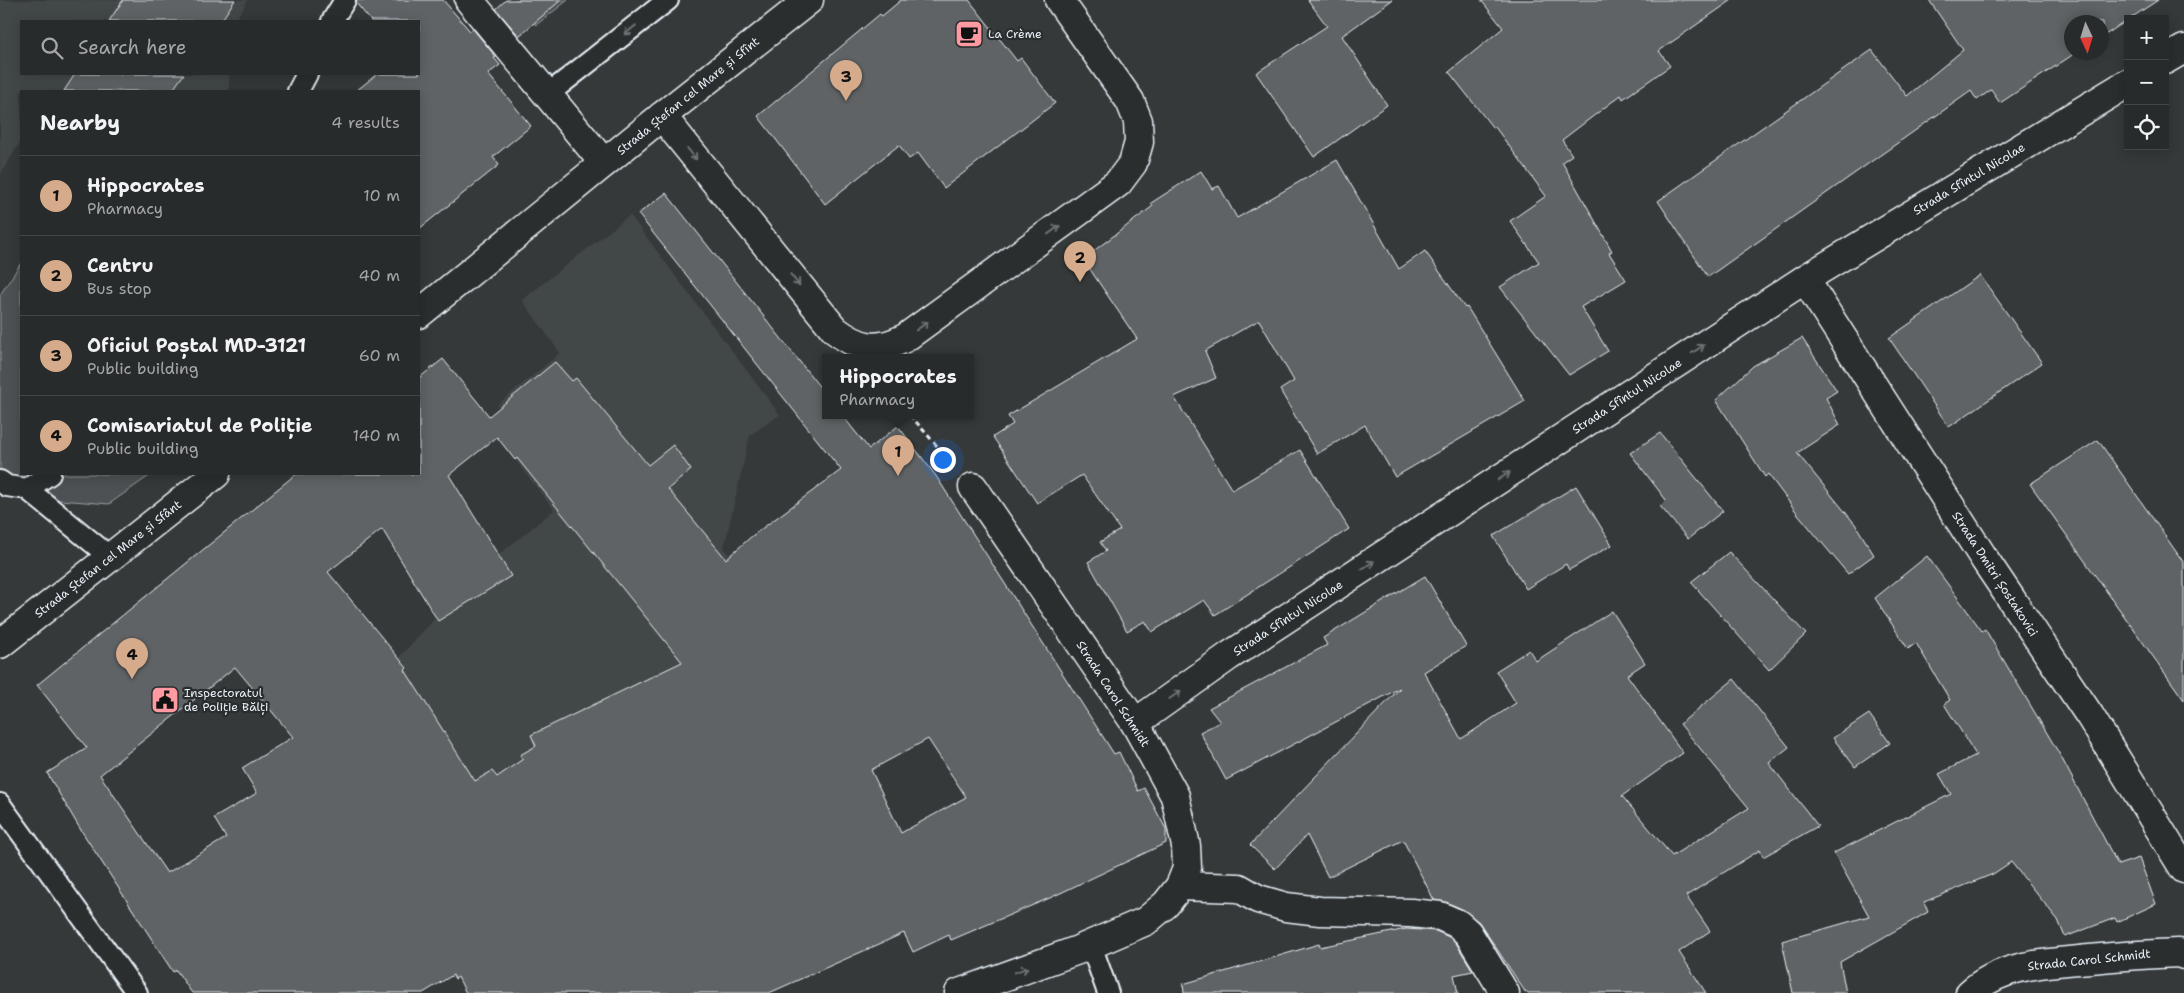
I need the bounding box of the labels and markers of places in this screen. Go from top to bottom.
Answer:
cafe icon: La Crème [954,19,984,49]
place label: La Crème [988,26,1042,42]
pin: 3 [830,60,862,101]
pin: 2 [1064,241,1096,282]
pin: 1 [882,435,914,476]
pin: 4 [116,638,148,679]
public building icon: Inspectoratul de Poliție Bălți [150,685,180,715]
place label: Inspectoratul de Poliție Bălți [184,685,268,715]

